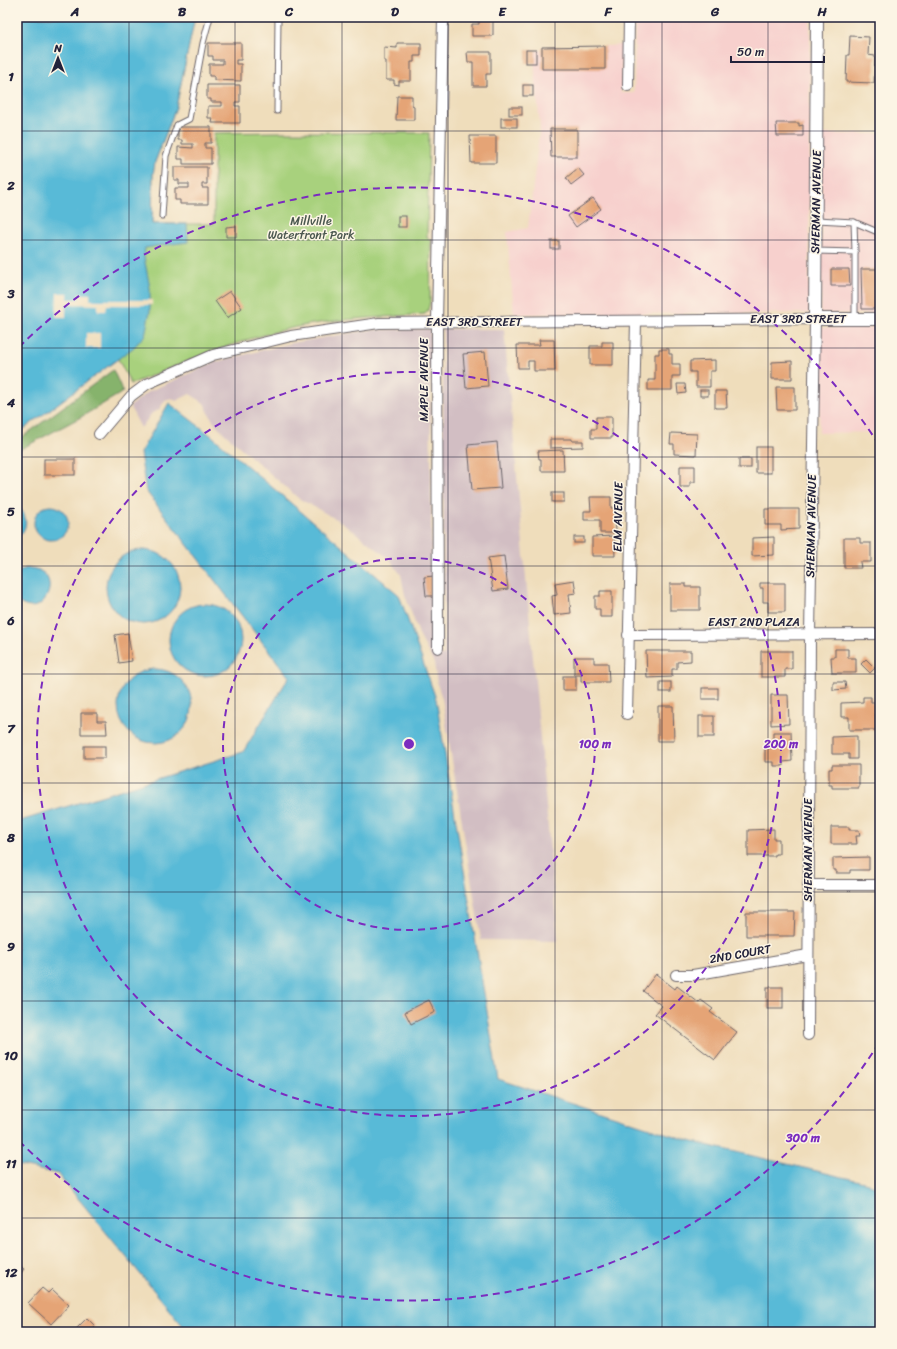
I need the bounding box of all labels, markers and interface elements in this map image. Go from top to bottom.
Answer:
text: A [70,0,79,23]
text: B [178,0,187,23]
text: C [284,0,294,23]
text: D [391,0,399,23]
text: E [498,0,507,23]
text: F [603,0,612,23]
text: G [710,0,720,23]
text: H [816,0,827,23]
north arrow [38,38,78,78]
scale bar [731,38,824,64]
text: N [53,39,62,58]
text: 50 m [737,41,764,63]
text: 1 [8,65,14,88]
street label: SHERMAN AVENUE [804,149,828,254]
text: 2 [6,174,15,197]
park label: Millville Waterfront Park [268,210,355,246]
text: 3 [6,282,15,305]
street label: EAST 3RD STREET [750,308,847,330]
street label: EAST 3RD STREET [426,311,523,333]
street label: MAPLE AVENUE [413,337,435,422]
text: 4 [6,391,16,414]
street label: SHERMAN AVENUE [799,473,823,578]
street label: ELM AVENUE [606,480,630,552]
text: 5 [7,500,15,523]
text: 6 [6,609,15,632]
street label: EAST 2ND PLAZA [708,611,800,633]
text: 7 [7,717,16,740]
text: 100 m [579,733,612,755]
text: 200 m [763,733,799,755]
centre of rings [402,737,416,751]
street label: SHERMAN AVENUE [797,797,819,902]
text: 8 [6,826,15,849]
text: 9 [7,935,15,958]
street label: 2ND COURT [708,938,773,970]
text: 10 [4,1044,18,1067]
text: 300 m [785,1127,821,1149]
text: 11 [5,1152,17,1175]
text: 12 [4,1261,18,1284]

